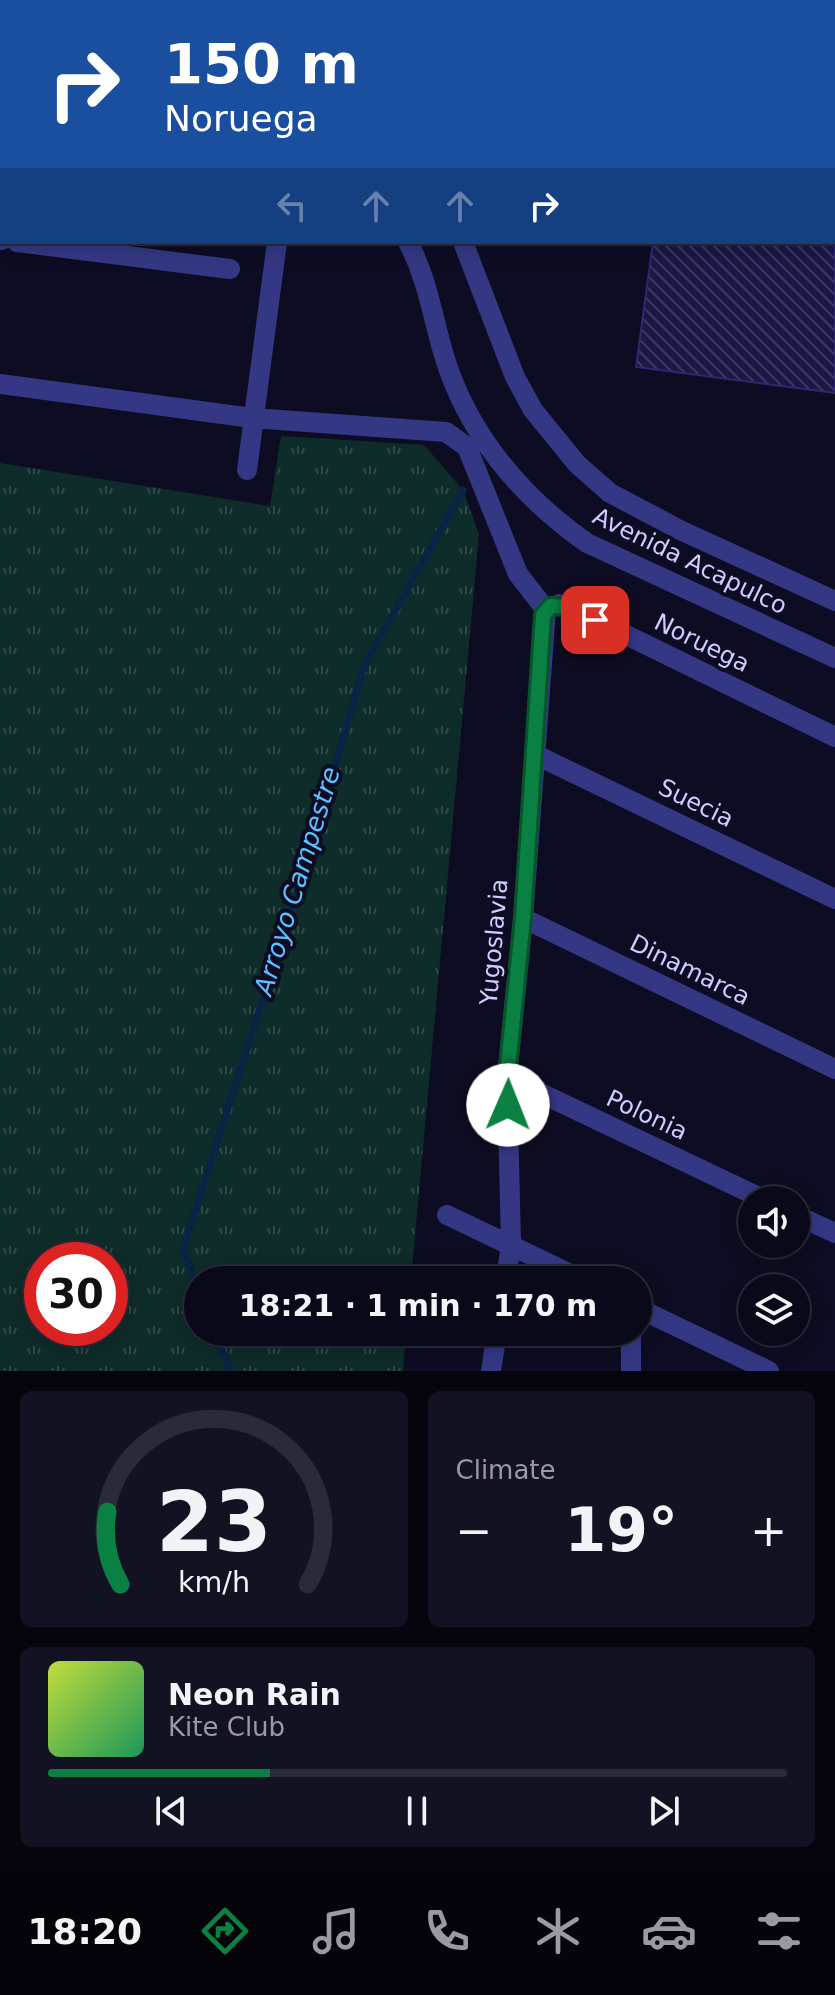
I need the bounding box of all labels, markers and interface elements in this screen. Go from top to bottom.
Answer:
text: 150 m [164,31,359,96]
icon: right [32,32,136,136]
text: Noruega [164,98,318,139]
icon: left [270,184,314,228]
icon: ahead [354,184,398,228]
icon: ahead [438,184,482,228]
icon: right [522,184,566,228]
street label: Avenida Acapulco [588,502,792,620]
pin [561,586,629,654]
icon: arrive [573,598,617,642]
street label: Noruega [650,608,754,678]
water label: Arroyo Campestre [247,763,346,1001]
street label: Suecia [654,773,738,833]
street label: Yugoslavia [474,878,513,1007]
street label: Dinamarca [625,929,755,1011]
position arrow [466,1063,550,1147]
street label: Polonia [602,1084,692,1146]
map controls [738,1186,810,1346]
button: sound [738,1186,810,1258]
speed limit sign: 30 [24,1242,128,1346]
button: layers [738,1274,810,1346]
text: 18:21 · 1 min · 170 m [239,1288,597,1323]
text: Climate [456,1455,556,1485]
text: 23 [156,1474,272,1571]
text: 19° [565,1495,678,1565]
text: − [456,1505,492,1556]
text: + [750,1505,787,1556]
text: km/h [178,1565,250,1599]
text: Neon Rain [168,1677,341,1712]
text: Kite Club [168,1712,285,1742]
icon: previous [149,1789,193,1833]
icon: pause [395,1789,439,1833]
icon: next [642,1789,686,1833]
icon: directions [197,1903,253,1959]
icon: music [308,1903,364,1959]
icon: phone [419,1903,475,1959]
icon: climate [530,1903,586,1959]
icon: car [641,1903,697,1959]
icon: filters [751,1903,807,1959]
text: 18:20 [27,1911,142,1952]

